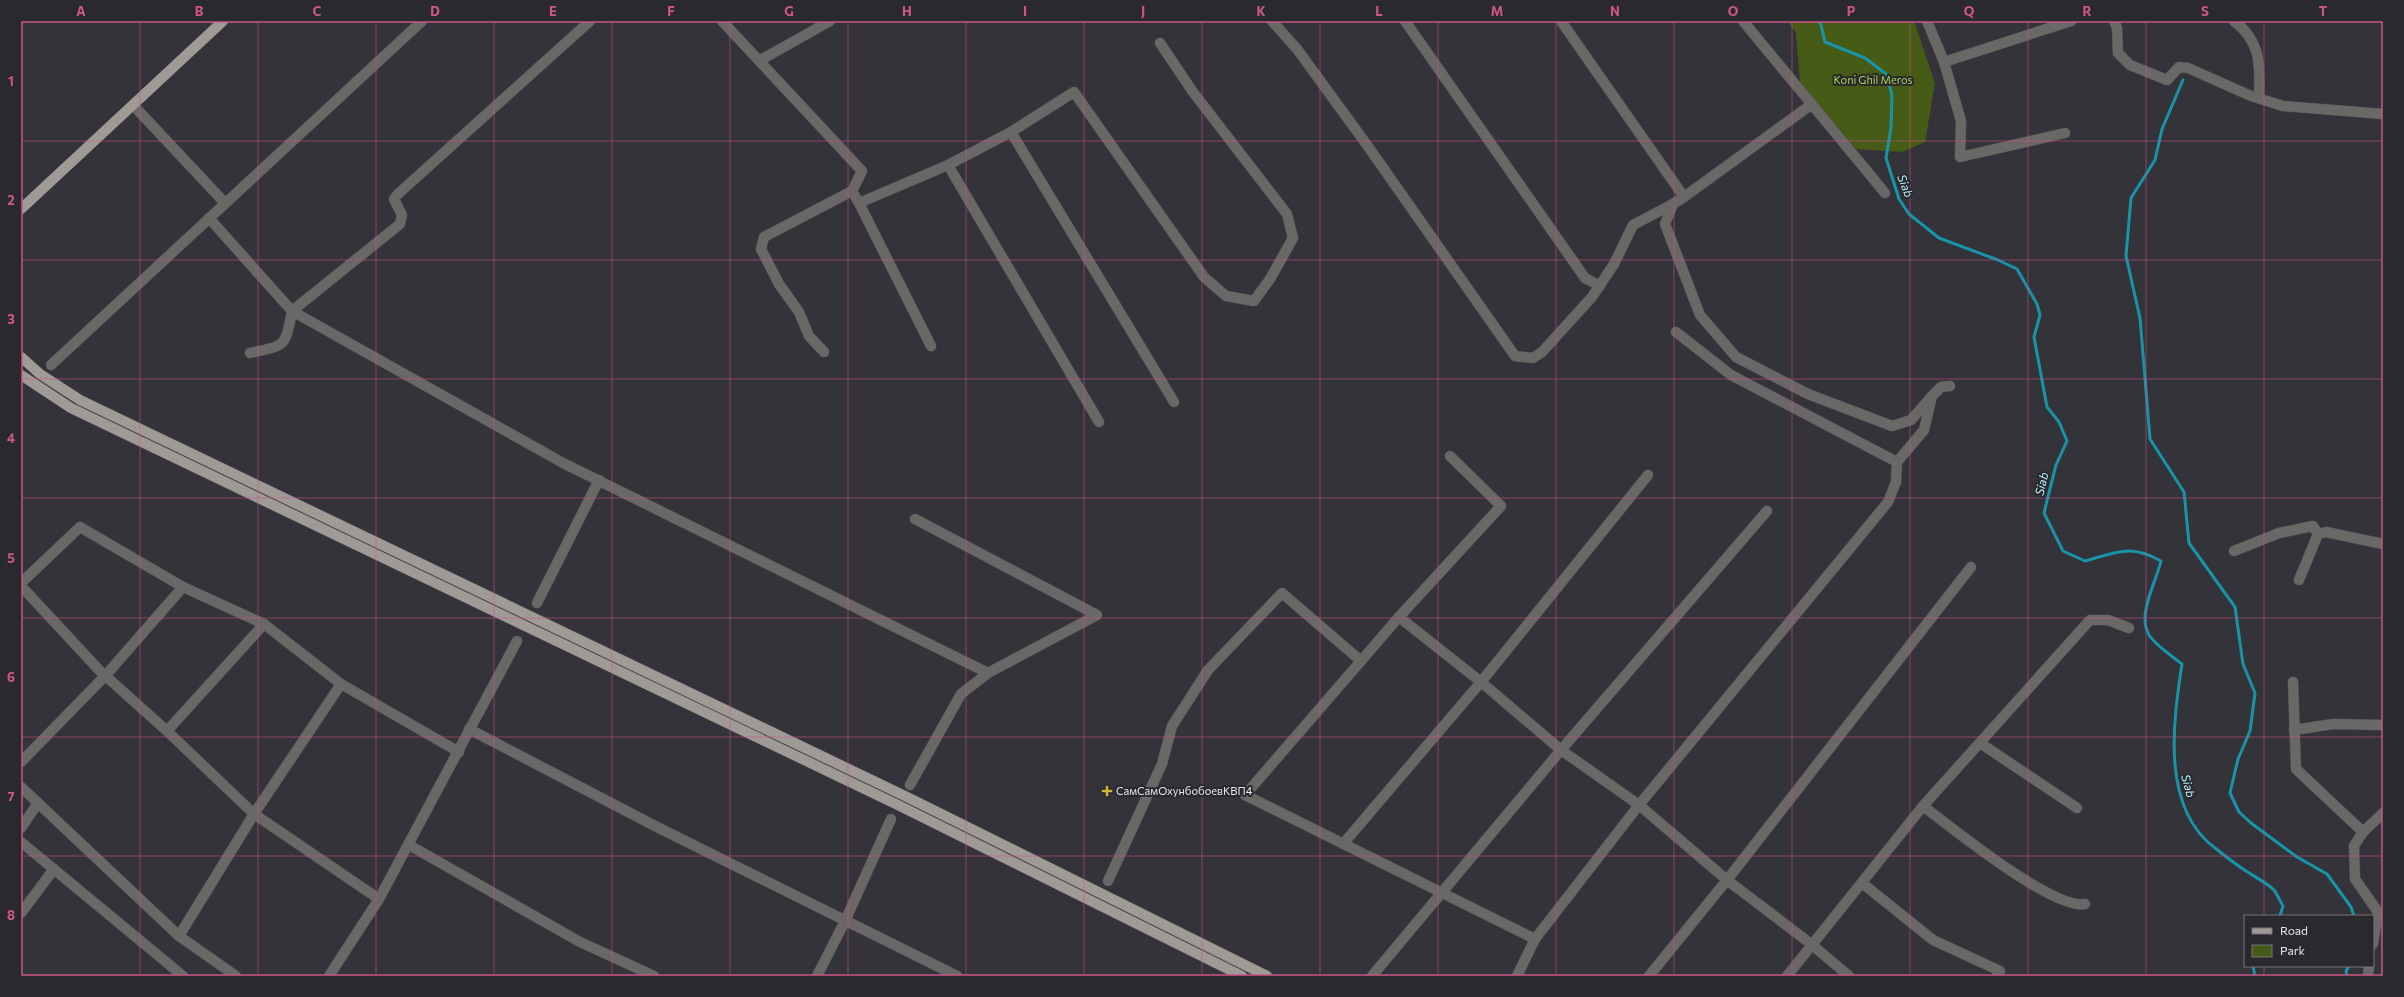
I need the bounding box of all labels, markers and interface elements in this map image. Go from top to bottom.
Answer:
text: A [76,3,86,19]
text: B [195,3,204,19]
text: C [313,3,322,19]
text: D [430,3,440,19]
text: E [549,3,557,19]
text: F [667,3,675,19]
text: G [784,3,794,19]
text: H [902,3,912,19]
text: I [1023,3,1027,19]
text: J [1141,3,1145,19]
text: K [1256,3,1266,19]
text: L [1375,3,1383,19]
text: M [1491,3,1503,19]
text: N [1610,3,1620,19]
text: O [1728,3,1739,19]
text: P [1847,3,1856,19]
text: Q [1964,3,1975,19]
text: R [2083,3,2092,19]
text: S [2201,3,2209,19]
text: T [2319,3,2328,19]
text: 1 [8,73,14,89]
park label: Koni Ghil Meros [1834,73,1912,86]
water label: Siab [1895,172,1917,199]
text: 2 [7,192,15,208]
text: 3 [7,311,15,327]
text: 4 [7,430,15,446]
water label: Siab [2032,471,2050,497]
text: 5 [7,550,15,566]
text: 6 [7,669,15,685]
water label: Siab [2179,773,2199,799]
place label: СамСамОхунбобоевКВП4 [1116,784,1253,797]
marker: СамСамОхунбобоевКВП4 [1101,785,1113,797]
text: 7 [7,788,15,804]
text: 8 [7,907,15,923]
legend [2244,915,2374,967]
text: Road [2280,923,2308,937]
text: Park [2280,943,2306,957]

